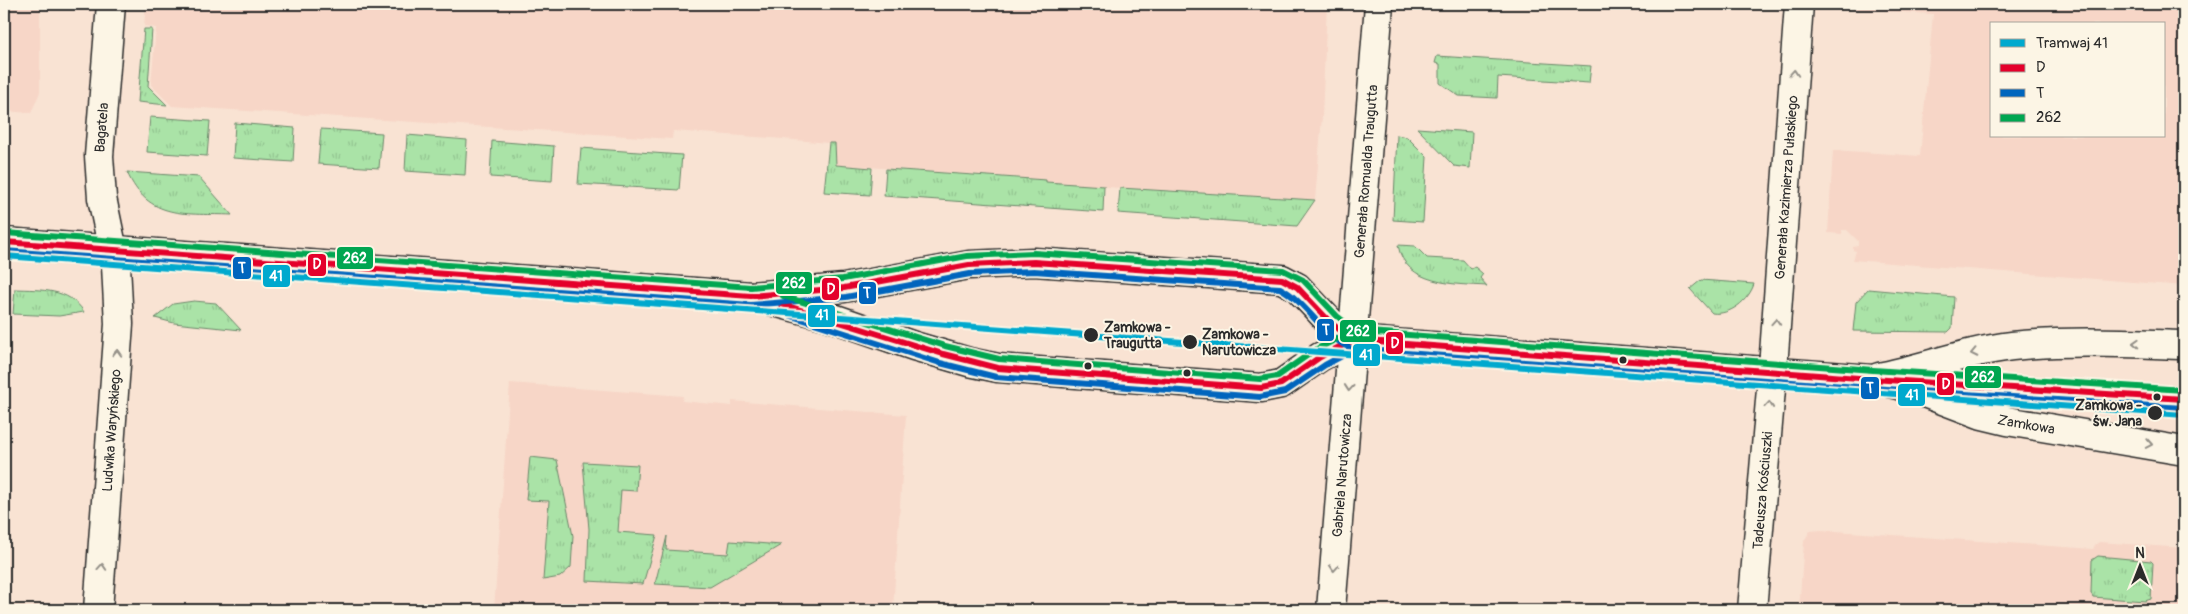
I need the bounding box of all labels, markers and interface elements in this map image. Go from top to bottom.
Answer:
legend [1990,22,2166,138]
text: Tramwaj 41 [2036,34,2108,53]
text: D [2036,58,2045,77]
one-way arrow [1788,69,1799,77]
street label: Generała Romualda Traugutta [1350,84,1381,259]
text: T [2036,84,2044,103]
street label: Generała Kazimierza Pułaskiego [1771,94,1801,280]
street label: Bagatela [91,102,112,153]
text: 262 [2036,108,2062,127]
line badge: 262 [336,246,374,270]
text: 262 [343,250,367,267]
line badge: D [307,253,327,277]
line badge: T [232,256,252,280]
text: D [313,256,322,273]
text: T [237,260,246,277]
line badge: 41 [262,264,291,288]
text: 41 [269,268,283,285]
line badge: 262 [775,271,813,295]
text: 262 [782,275,806,292]
line badge: D [821,277,840,301]
text: D [827,281,836,298]
line badge: T [858,281,877,305]
text: T [862,285,871,302]
line badge: 41 [807,304,836,328]
text: 41 [815,307,829,324]
line badge: T [1316,318,1335,342]
one-way arrow [1770,318,1781,326]
place label: Zamkowa - Traugutta [1103,319,1171,352]
line badge: 262 [1339,319,1377,343]
text: T [1321,322,1330,339]
text: 262 [1346,323,1370,340]
marker: Zamkowa - Traugutta [1082,326,1100,344]
place label: Zamkowa - Narutowicza [1202,326,1276,359]
line badge: D [1385,331,1404,355]
marker: Zamkowa - Narutowicza [1181,333,1199,351]
text: D [1391,335,1400,352]
one-way arrow [2131,338,2139,348]
line badge: 41 [1352,343,1381,367]
text: 41 [1359,347,1373,364]
one-way arrow [1969,347,1978,358]
one-way arrow [112,349,123,357]
unlabelled marker [1618,355,1628,365]
unlabelled marker [1083,361,1093,371]
line badge: 262 [1964,365,2002,389]
street label: Ludwika Waryńskiego [98,368,124,492]
unlabelled marker [1182,368,1192,378]
text: 262 [1971,369,1995,386]
line badge: D [1936,372,1955,396]
line badge: T [1860,376,1880,400]
text: D [1942,376,1951,393]
text: T [1865,380,1874,397]
line badge: 41 [1897,383,1926,407]
one-way arrow [1343,385,1354,393]
text: 41 [1905,387,1919,404]
unlabelled marker [2152,392,2162,402]
place label: Zamkowa - św. Jana [2075,397,2142,430]
one-way arrow [1764,400,1775,408]
marker: Zamkowa - św. Jana [2146,404,2164,422]
street label: Zamkowa [1996,411,2056,437]
street label: Gabriela Narutowicza [1328,413,1355,538]
street label: Tadeusza Kościuszki [1749,430,1776,550]
one-way arrow [2145,439,2153,449]
north arrow [2116,542,2166,592]
text: N [2135,545,2145,562]
one-way arrow [96,563,107,571]
one-way arrow [1329,564,1340,572]

